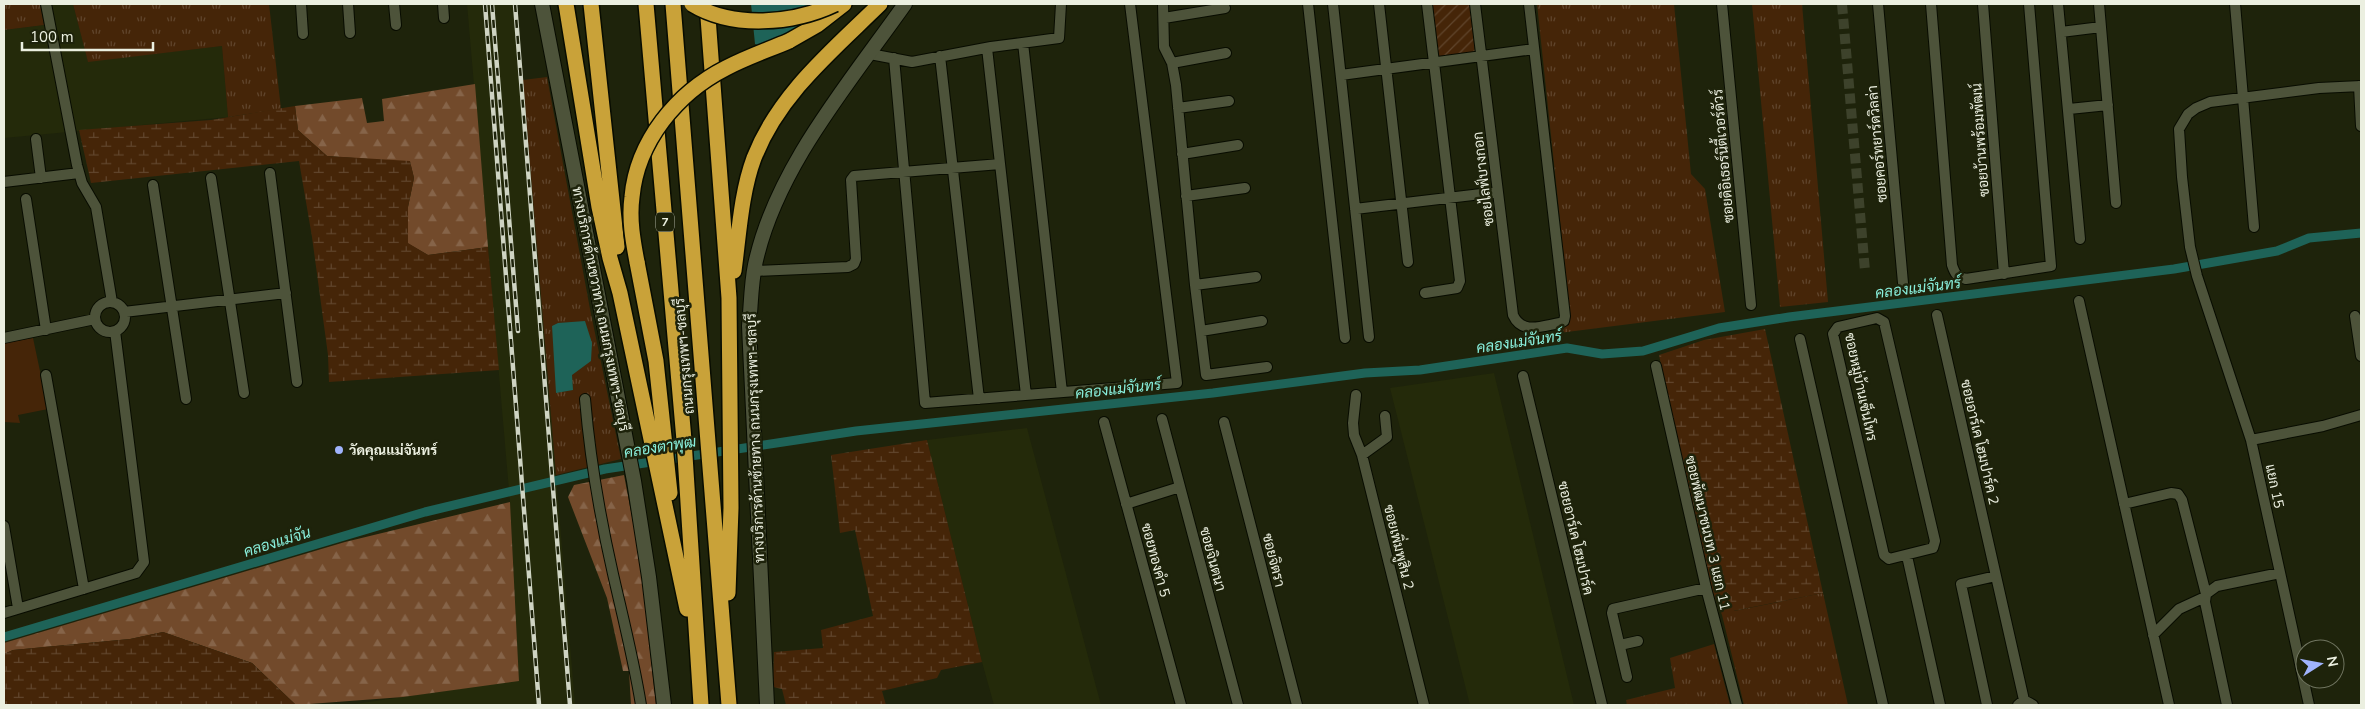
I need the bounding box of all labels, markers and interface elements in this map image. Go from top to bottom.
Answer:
scale bar [22,20,154,52]
text: 100 m [30,27,74,47]
street label: ซอยบ้านพร้อมพัฒน์ [1967,82,1994,197]
street label: ซอยคอร์ทยาร์ดวิลล่า [1863,85,1892,203]
street label: ซอยดิอิเธอร์นิตี้เวอร์ดัวร์ [1705,88,1739,224]
street label: ซอยไลฟ์บางกอก [1468,131,1499,227]
street label: ทางบริการด้านขวาทาง ถนนกรุงเทพฯ-ชลบุรี [567,185,634,433]
road number: 7 [656,212,674,232]
water label: คลองแม่จันทร์ [1874,273,1964,303]
street label: ถนนกรุงเทพฯ-ชลบุรี [670,297,699,415]
street label: ทางบริการด้านซ้ายทาง ถนนกรุงเทพฯ-ชลบุรี [742,313,769,563]
water label: คลองแม่จันทร์ [1475,326,1565,358]
street label: ซอยหมู่บ้านเซ็นโทร [1840,331,1881,443]
water label: คลองแม่จันทร์ [1074,374,1164,403]
street label: ซอยอาร์เค โฮมปาร์ค 2 [1956,378,2003,507]
water label: คลองตาพุฒ [622,431,698,464]
place label: วัดคุณแม่จันทร์ [349,441,439,461]
marker: วัดคุณแม่จันทร์ [333,444,345,456]
street label: ซอยพัฒนาชนบท 3 แยก 11 [1680,454,1735,612]
street label: แยก 15 [2261,462,2288,510]
street label: ซอยอาร์เค โฮมปาร์ค [1553,479,1598,597]
street label: ซอยเพิ่มพูสิน 2 [1379,502,1421,592]
street label: ซอยทองคำ 5 [1137,521,1175,599]
water label: คลองแม่จัน [241,522,313,562]
street label: ซอยจินตนา [1195,525,1230,593]
street label: ซอยจิตรา [1258,531,1289,589]
north arrow [2295,639,2345,689]
text: N [2322,655,2343,669]

